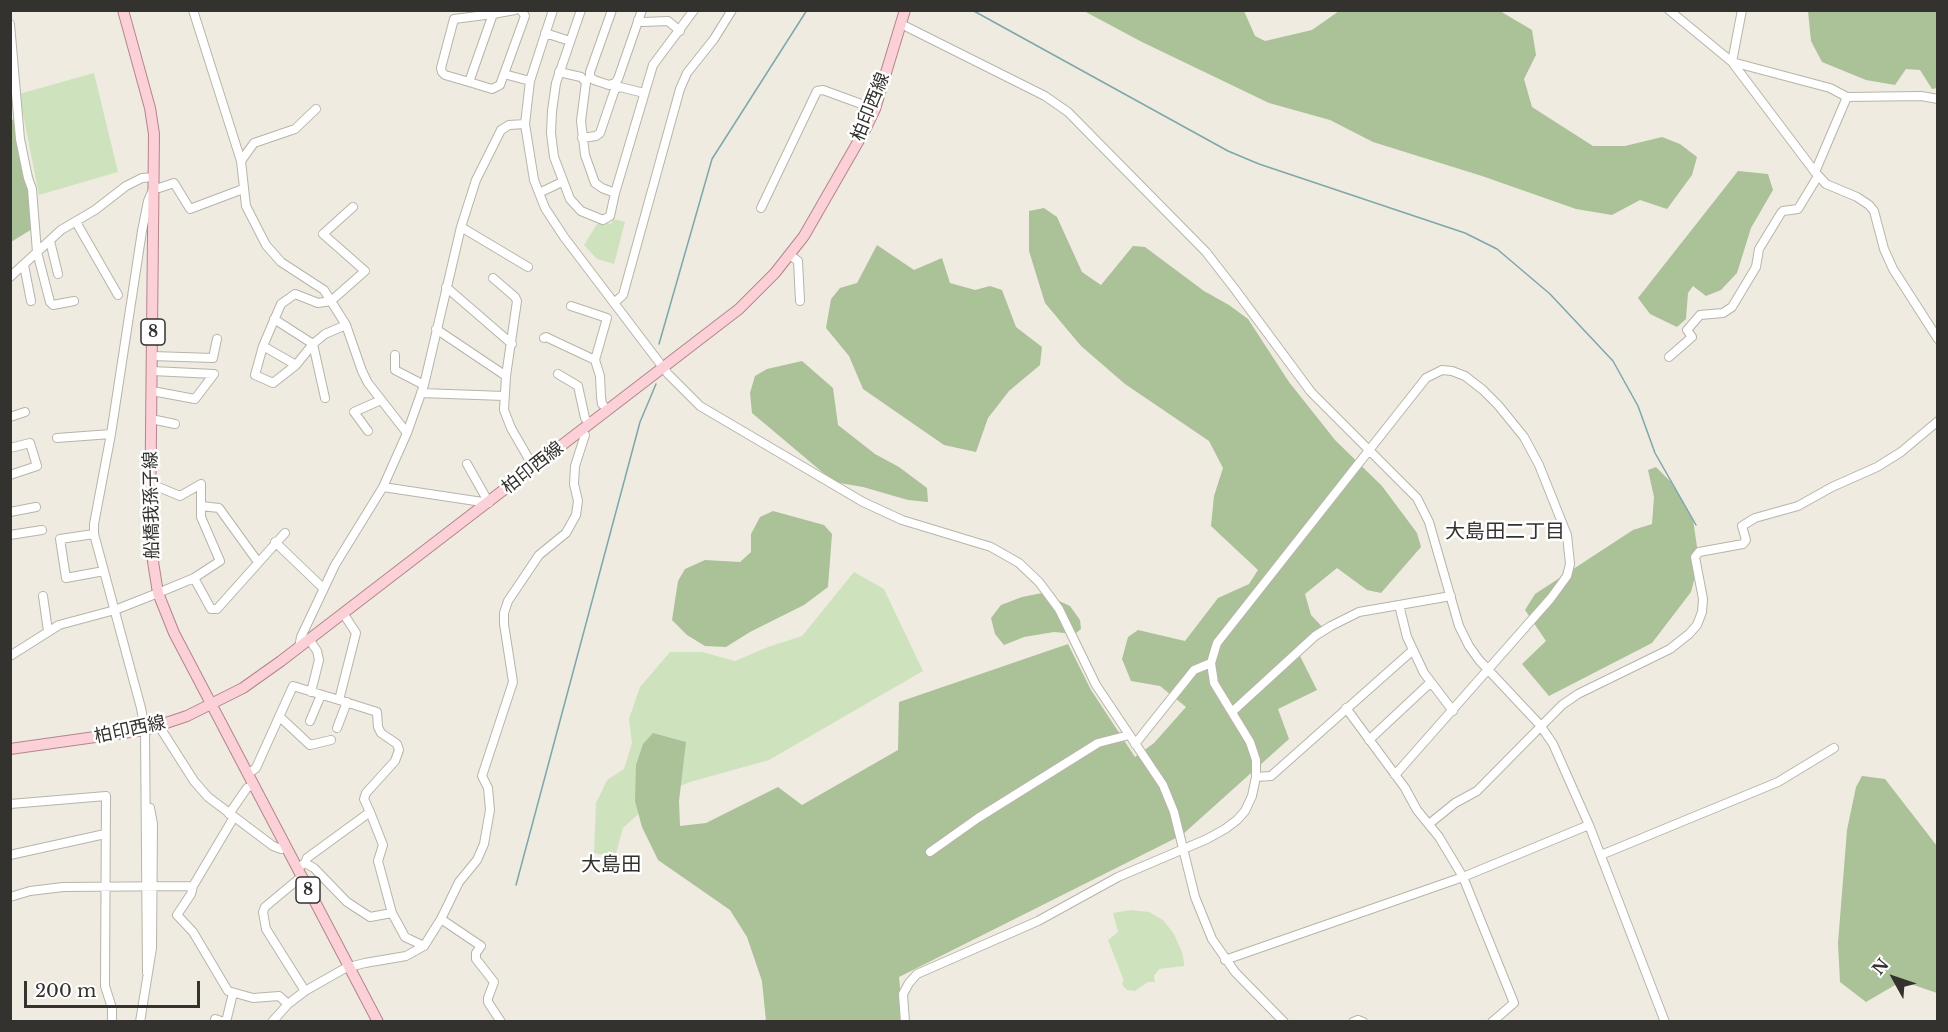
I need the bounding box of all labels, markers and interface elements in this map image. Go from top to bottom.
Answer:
street label: 柏印西線 [848,70,894,144]
road number: 8 [141,319,165,345]
street label: 柏印西線 [498,437,568,499]
street label: 船橋我孫子線 [140,451,164,559]
district label: 大島田二丁目 [1445,520,1565,544]
street label: 柏印西線 [93,712,167,748]
district label: 大島田 [581,853,641,877]
road number: 8 [296,877,320,903]
north arrow [1864,948,1924,1008]
text: N [1868,954,1893,979]
scale bar [27,969,202,1007]
text: 200 m [35,980,96,1002]

